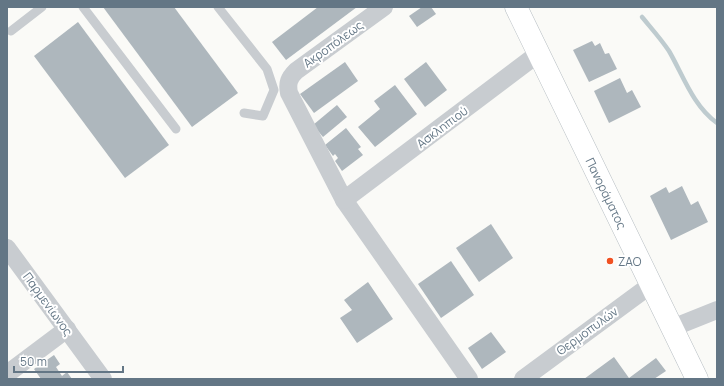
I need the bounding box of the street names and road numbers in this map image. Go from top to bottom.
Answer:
street label: Ακροπόλεως [300,16,367,72]
street label: Ασκληπιού [413,102,471,152]
street label: Πανοράματος [582,155,631,232]
street label: Παρμενίωνος [19,269,77,339]
street label: Θερμοπυλών [553,303,621,359]

